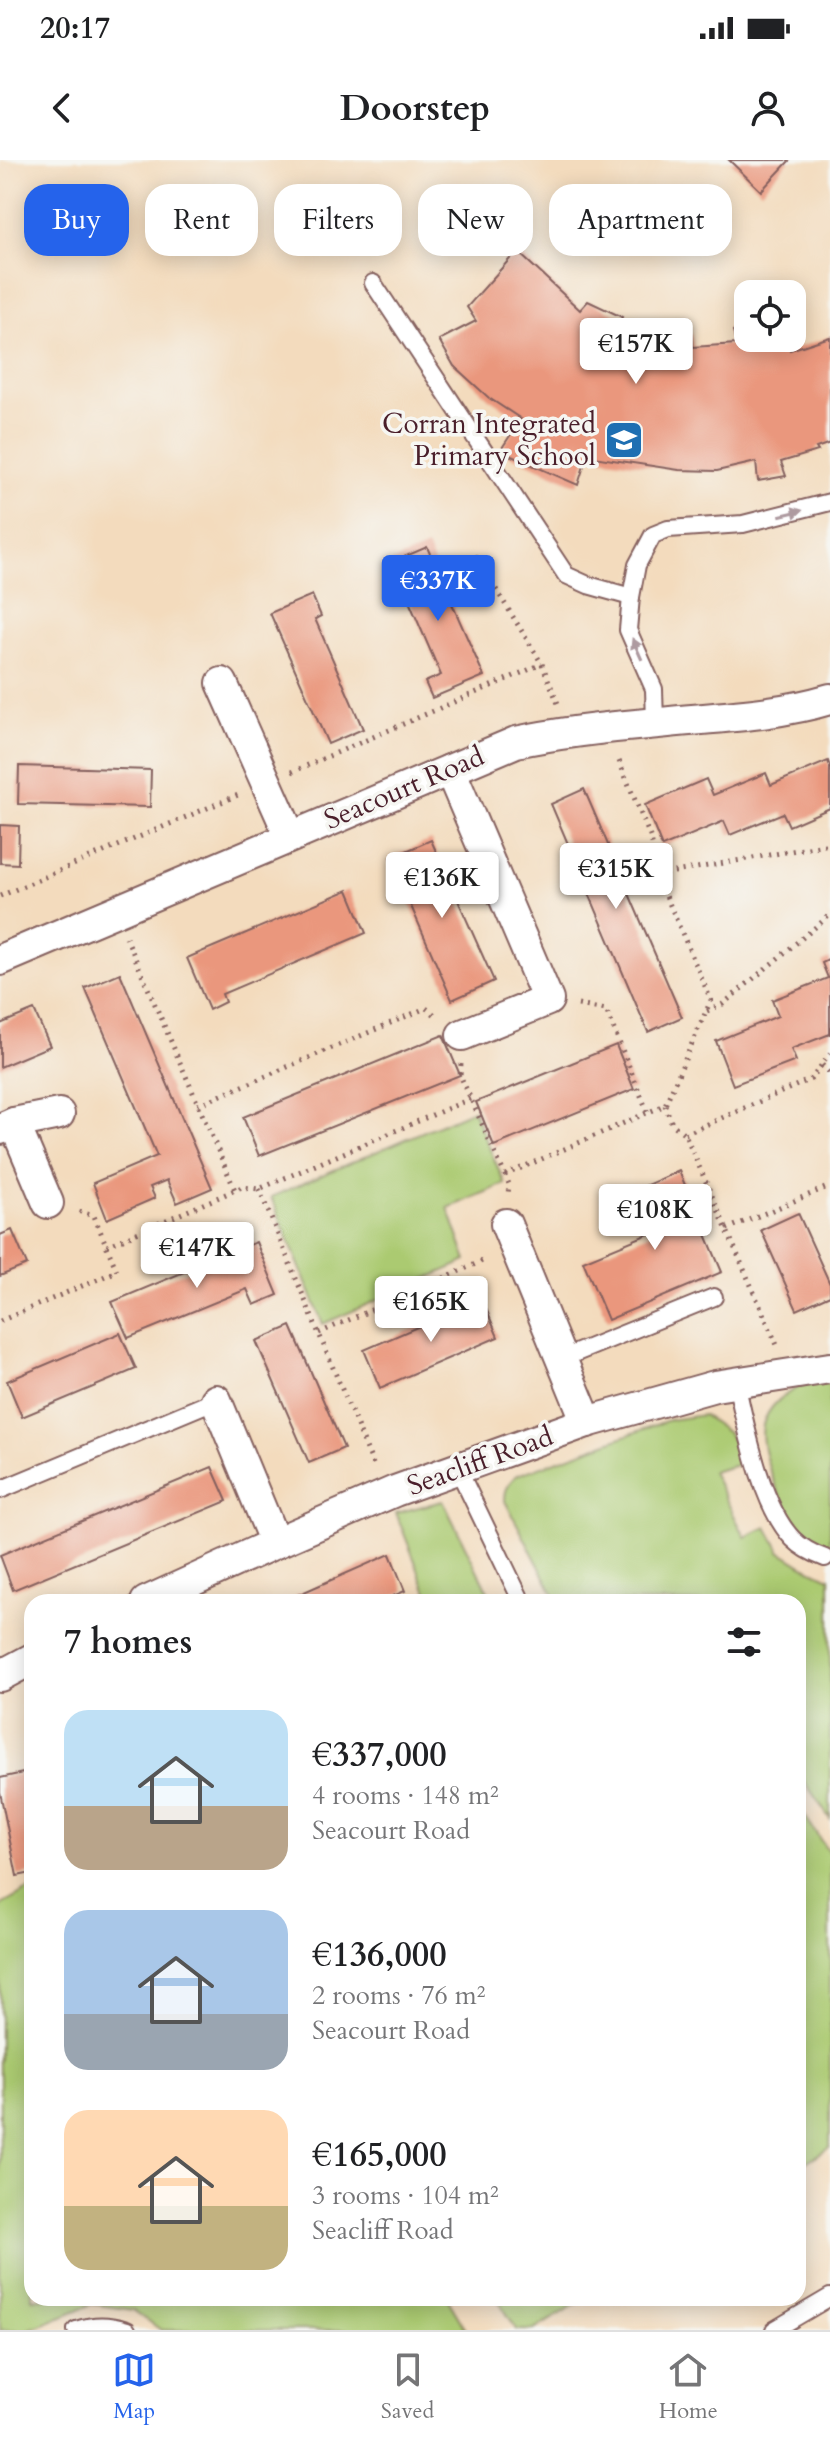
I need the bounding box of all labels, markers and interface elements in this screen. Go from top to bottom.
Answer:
text: 20:17 [40,8,110,49]
text: Doorstep [340,84,490,133]
icon: back [40,86,84,130]
icon: person [746,86,790,130]
chip: Buy [24,184,129,256]
chip: Rent [145,184,258,256]
chip: Filters [274,184,402,256]
chip: New [418,184,533,256]
chip: Apartment [549,184,732,256]
map controls [734,280,806,352]
button: locate [734,280,806,352]
pin: €157K [580,318,692,386]
text: €157K [598,326,674,361]
place label: Corran Integrated Primary School [382,405,596,475]
school or university icon: Corran Integrated Primary School [603,419,645,461]
one-way arrow [778,506,803,518]
pin: €337K [382,555,494,623]
text: €337K [400,563,476,598]
one-way arrow [630,637,643,660]
street label: Seacourt Road [318,737,490,839]
pin: €315K [560,843,672,911]
text: €315K [578,851,654,886]
pin: €136K [386,852,498,920]
text: €136K [404,860,480,895]
pin: €108K [599,1184,711,1252]
text: €108K [617,1192,693,1227]
pin: €147K [141,1222,253,1290]
text: €147K [159,1230,235,1265]
pin: €165K [375,1276,487,1344]
text: €165K [393,1284,469,1319]
street label: Seacliff Road [402,1417,558,1505]
text: 7 homes [64,1619,192,1665]
icon: filters [722,1620,766,1664]
text: €337,000 [312,1732,447,1778]
icon: home [128,1742,224,1838]
text: 4 rooms · 148 m² [312,1778,499,1813]
text: Seacourt Road [312,1813,470,1848]
text: €136,000 [312,1932,447,1978]
icon: home [128,1942,224,2038]
text: 2 rooms · 76 m² [312,1978,485,2013]
text: Seacourt Road [312,2013,470,2048]
text: €165,000 [312,2132,447,2178]
icon: home [128,2142,224,2238]
text: 3 rooms · 104 m² [312,2178,499,2213]
text: Seacliff Road [312,2213,454,2248]
tab: Map [112,2348,156,2426]
tab: Saved [381,2348,434,2426]
tab: Home [659,2348,718,2426]

